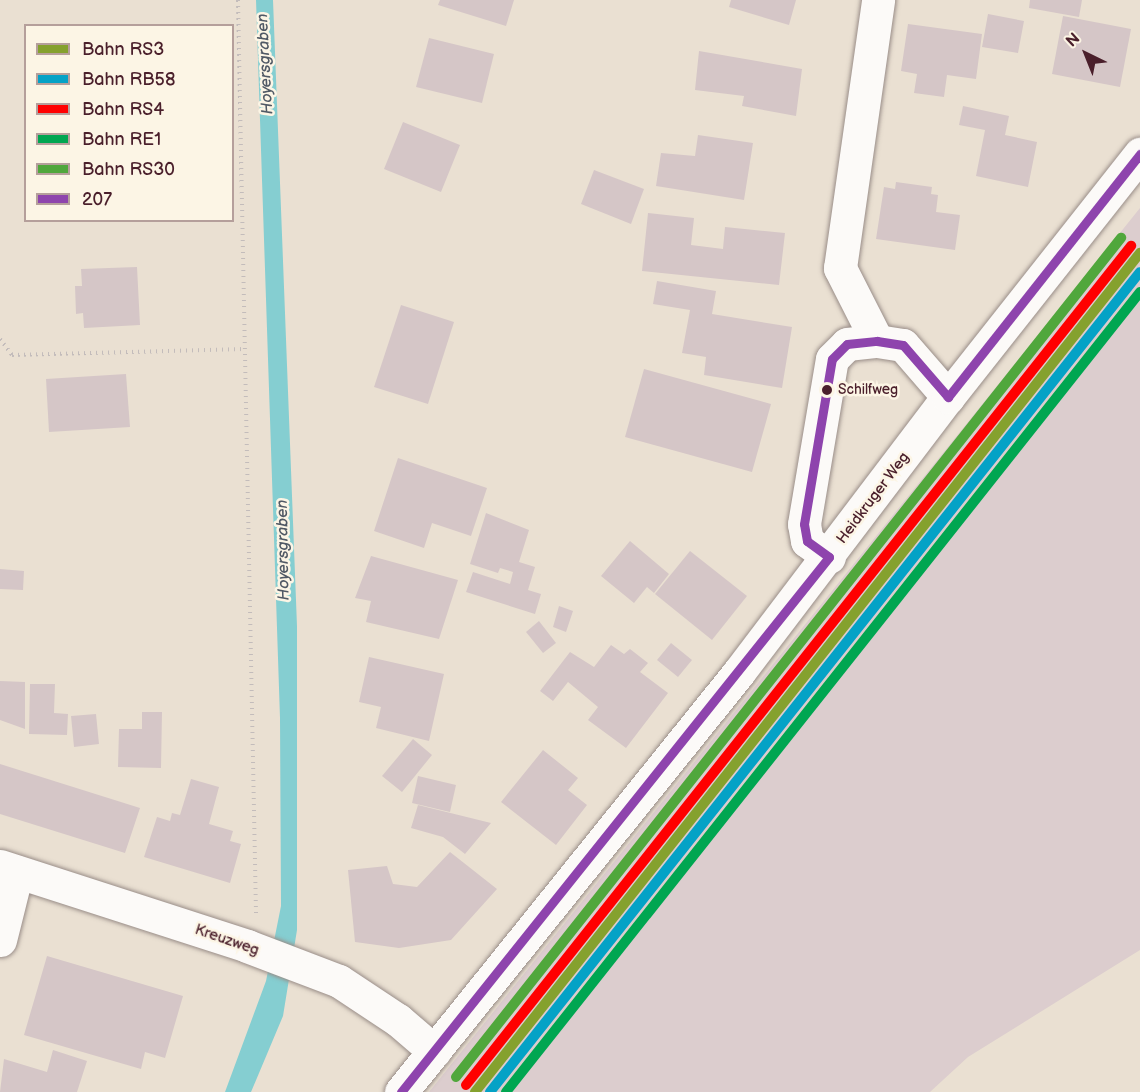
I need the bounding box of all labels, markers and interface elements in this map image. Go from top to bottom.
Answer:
water label: Hoyersgraben [254,13,278,115]
legend [24,24,234,222]
north arrow [1056,24,1116,84]
text: N [1063,29,1084,52]
text: Bahn RS3 [82,39,164,60]
text: Bahn RB58 [82,69,175,90]
text: Bahn RS4 [82,99,164,120]
text: Bahn RE1 [82,129,161,150]
text: Bahn RS30 [82,159,175,180]
text: 207 [82,189,112,210]
place label: Schilfweg [838,382,898,398]
marker: Schilfweg [821,384,833,396]
street label: Heidkruger Weg [833,448,913,548]
water label: Hoyersgraben [274,499,294,601]
street label: Kreuzweg [193,921,261,959]

